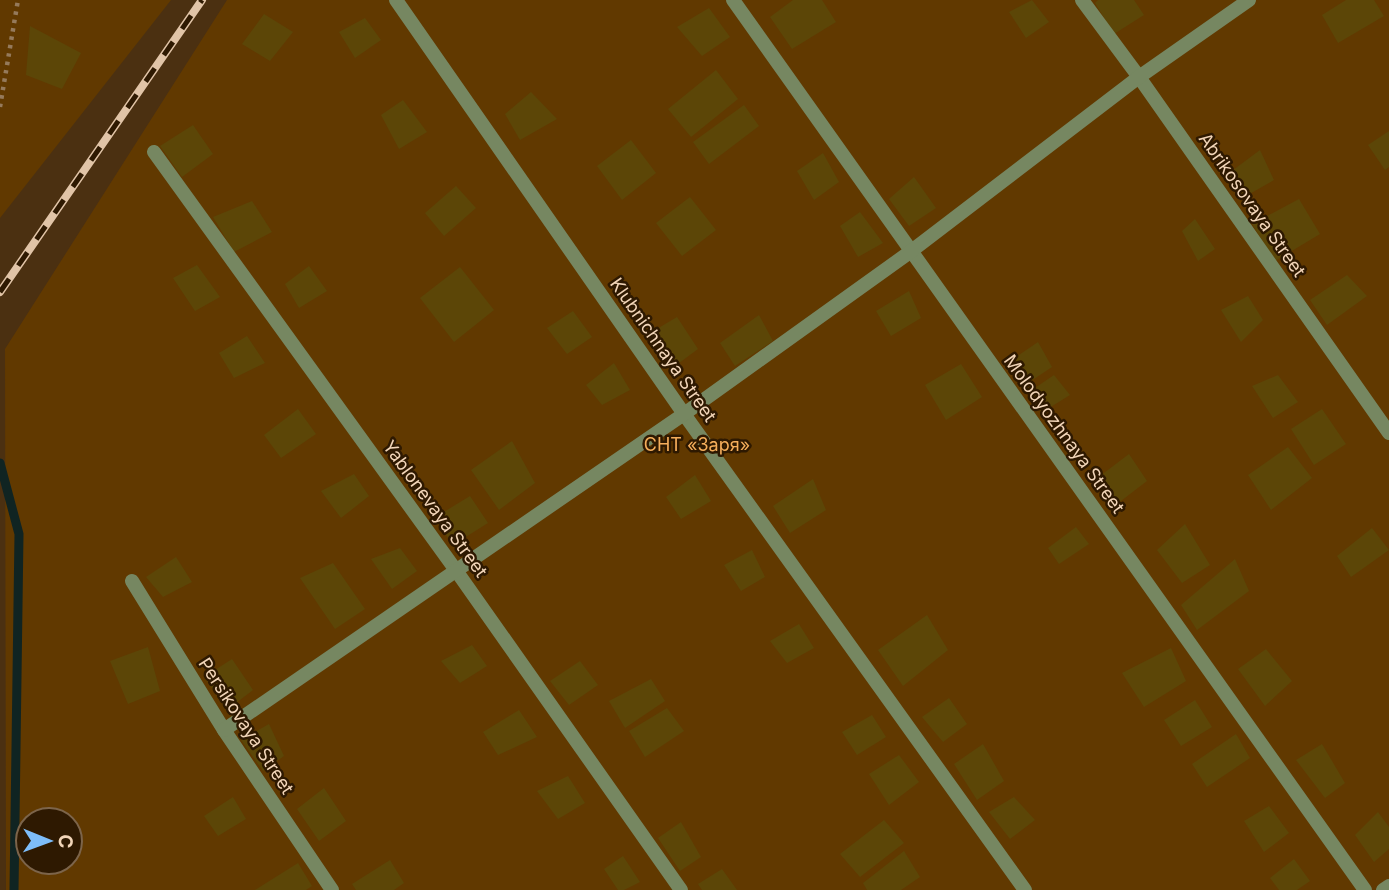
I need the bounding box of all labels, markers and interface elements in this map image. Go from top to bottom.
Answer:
street label: Abrikosovaya Street [1195,129,1310,281]
street label: Klubnichnaya Street [606,274,721,426]
street label: Molodyozhnaya Street [1000,350,1129,517]
park label: СНТ «Заря» [644,434,750,455]
street label: Yablonevaya Street [379,436,492,581]
street label: Persikovaya Street [195,654,298,798]
north arrow [14,806,84,876]
text: С [54,834,77,849]

